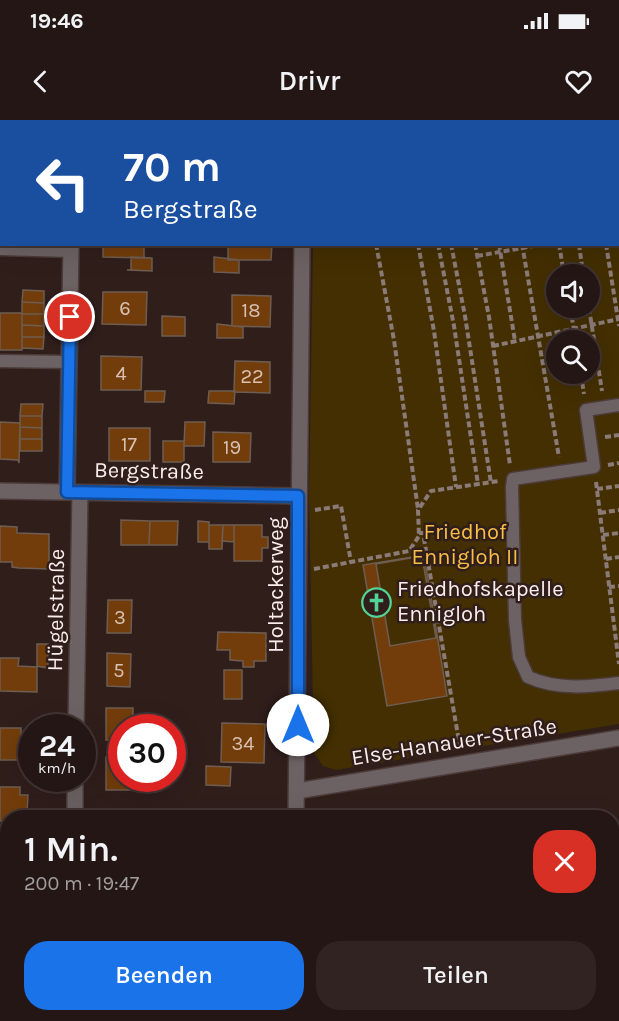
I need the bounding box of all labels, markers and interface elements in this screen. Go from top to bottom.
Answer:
text: 19:46 [30,8,84,34]
icon: back [24,65,57,98]
text: Drivr [279,65,340,97]
icon: heart [562,65,595,98]
text: 70 m [123,142,221,192]
icon: left [24,144,102,222]
text: Bergstraße [123,193,258,225]
map controls [546,264,600,384]
button: sound [546,264,600,318]
pin [44,291,95,342]
house number: 6 [119,297,131,320]
house number: 18 [242,299,260,322]
icon: arrive [53,300,86,333]
button: search [546,330,600,384]
house number: 4 [115,362,127,385]
house number: 22 [240,365,264,388]
house number: 17 [121,433,138,456]
house number: 19 [223,436,241,459]
street label: Bergstraße [94,457,204,485]
street label: Holtackerweg [263,516,289,653]
park label: Friedhof Ennigloh II [412,519,518,570]
street label: Hügelstraße [42,548,70,672]
place label: Friedhofskapelle Ennigloh [397,576,564,627]
church icon: Friedhofskapelle Ennigloh [360,586,392,618]
house number: 3 [114,606,126,629]
house number: 5 [113,659,125,682]
position arrow [266,693,330,757]
street label: Else-Hanauer-Straße [349,713,559,771]
speed limit sign: 30 [108,714,186,792]
text: 24 [39,728,75,764]
house number: 34 [232,732,254,755]
text: km/h [38,759,76,777]
text: 1 Min. [24,828,118,870]
button: close [533,830,596,893]
text: 200 m · 19:47 [24,872,139,895]
button: Beenden [24,941,304,1010]
button: Teilen [316,941,596,1010]

